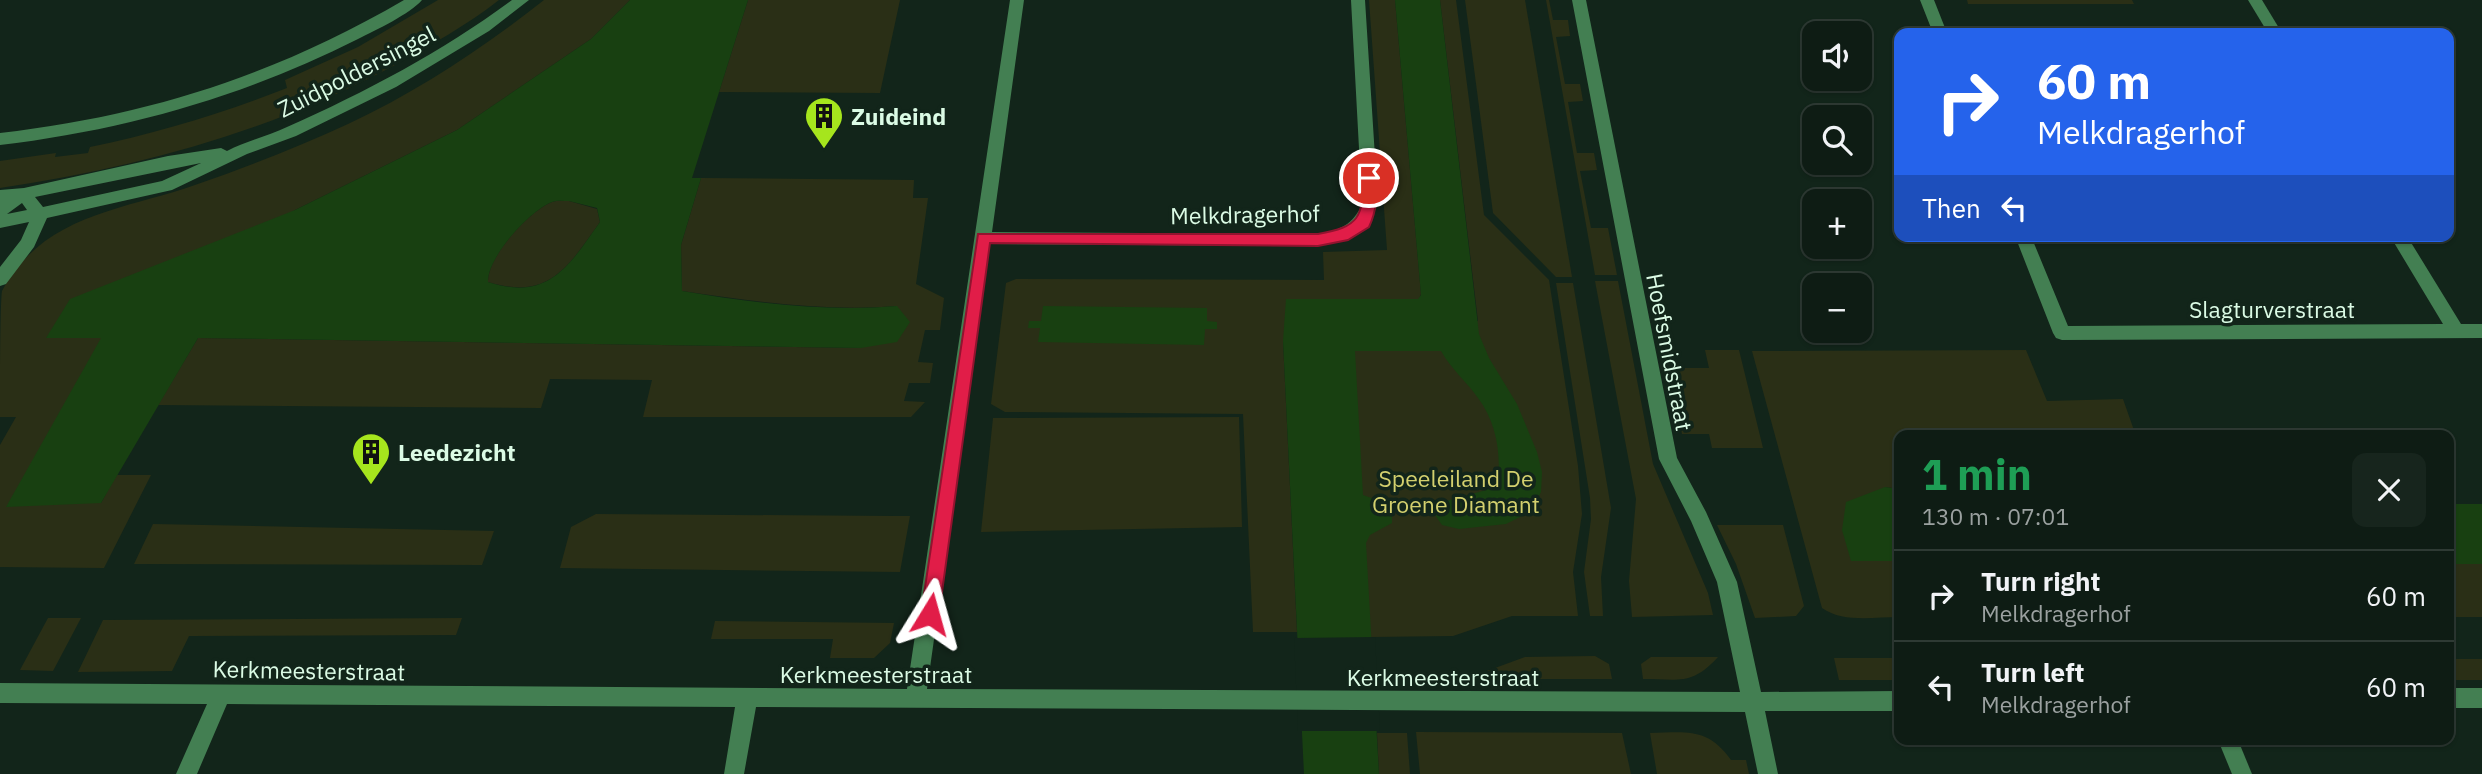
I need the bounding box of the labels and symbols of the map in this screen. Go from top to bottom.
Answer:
street label: Zuidpoldersingel [272,18,440,124]
building icon: Zuideind [803,95,845,150]
place label: Zuideind [851,101,946,131]
pin [1339,148,1399,208]
street label: Melkdragerhof [1170,198,1320,230]
street label: Hoefsmidstraat [1640,271,1700,433]
street label: Slagturverstraat [2189,294,2355,324]
building icon: Leedezicht [350,431,392,486]
place label: Leedezicht [398,437,516,467]
park label: Speeleiland De Groene Diamant [1372,463,1540,519]
position arrow [893,577,967,651]
street label: Kerkmeesterstraat [212,653,406,687]
street label: Kerkmeesterstraat [780,659,972,689]
street label: Kerkmeesterstraat [1347,662,1539,692]

